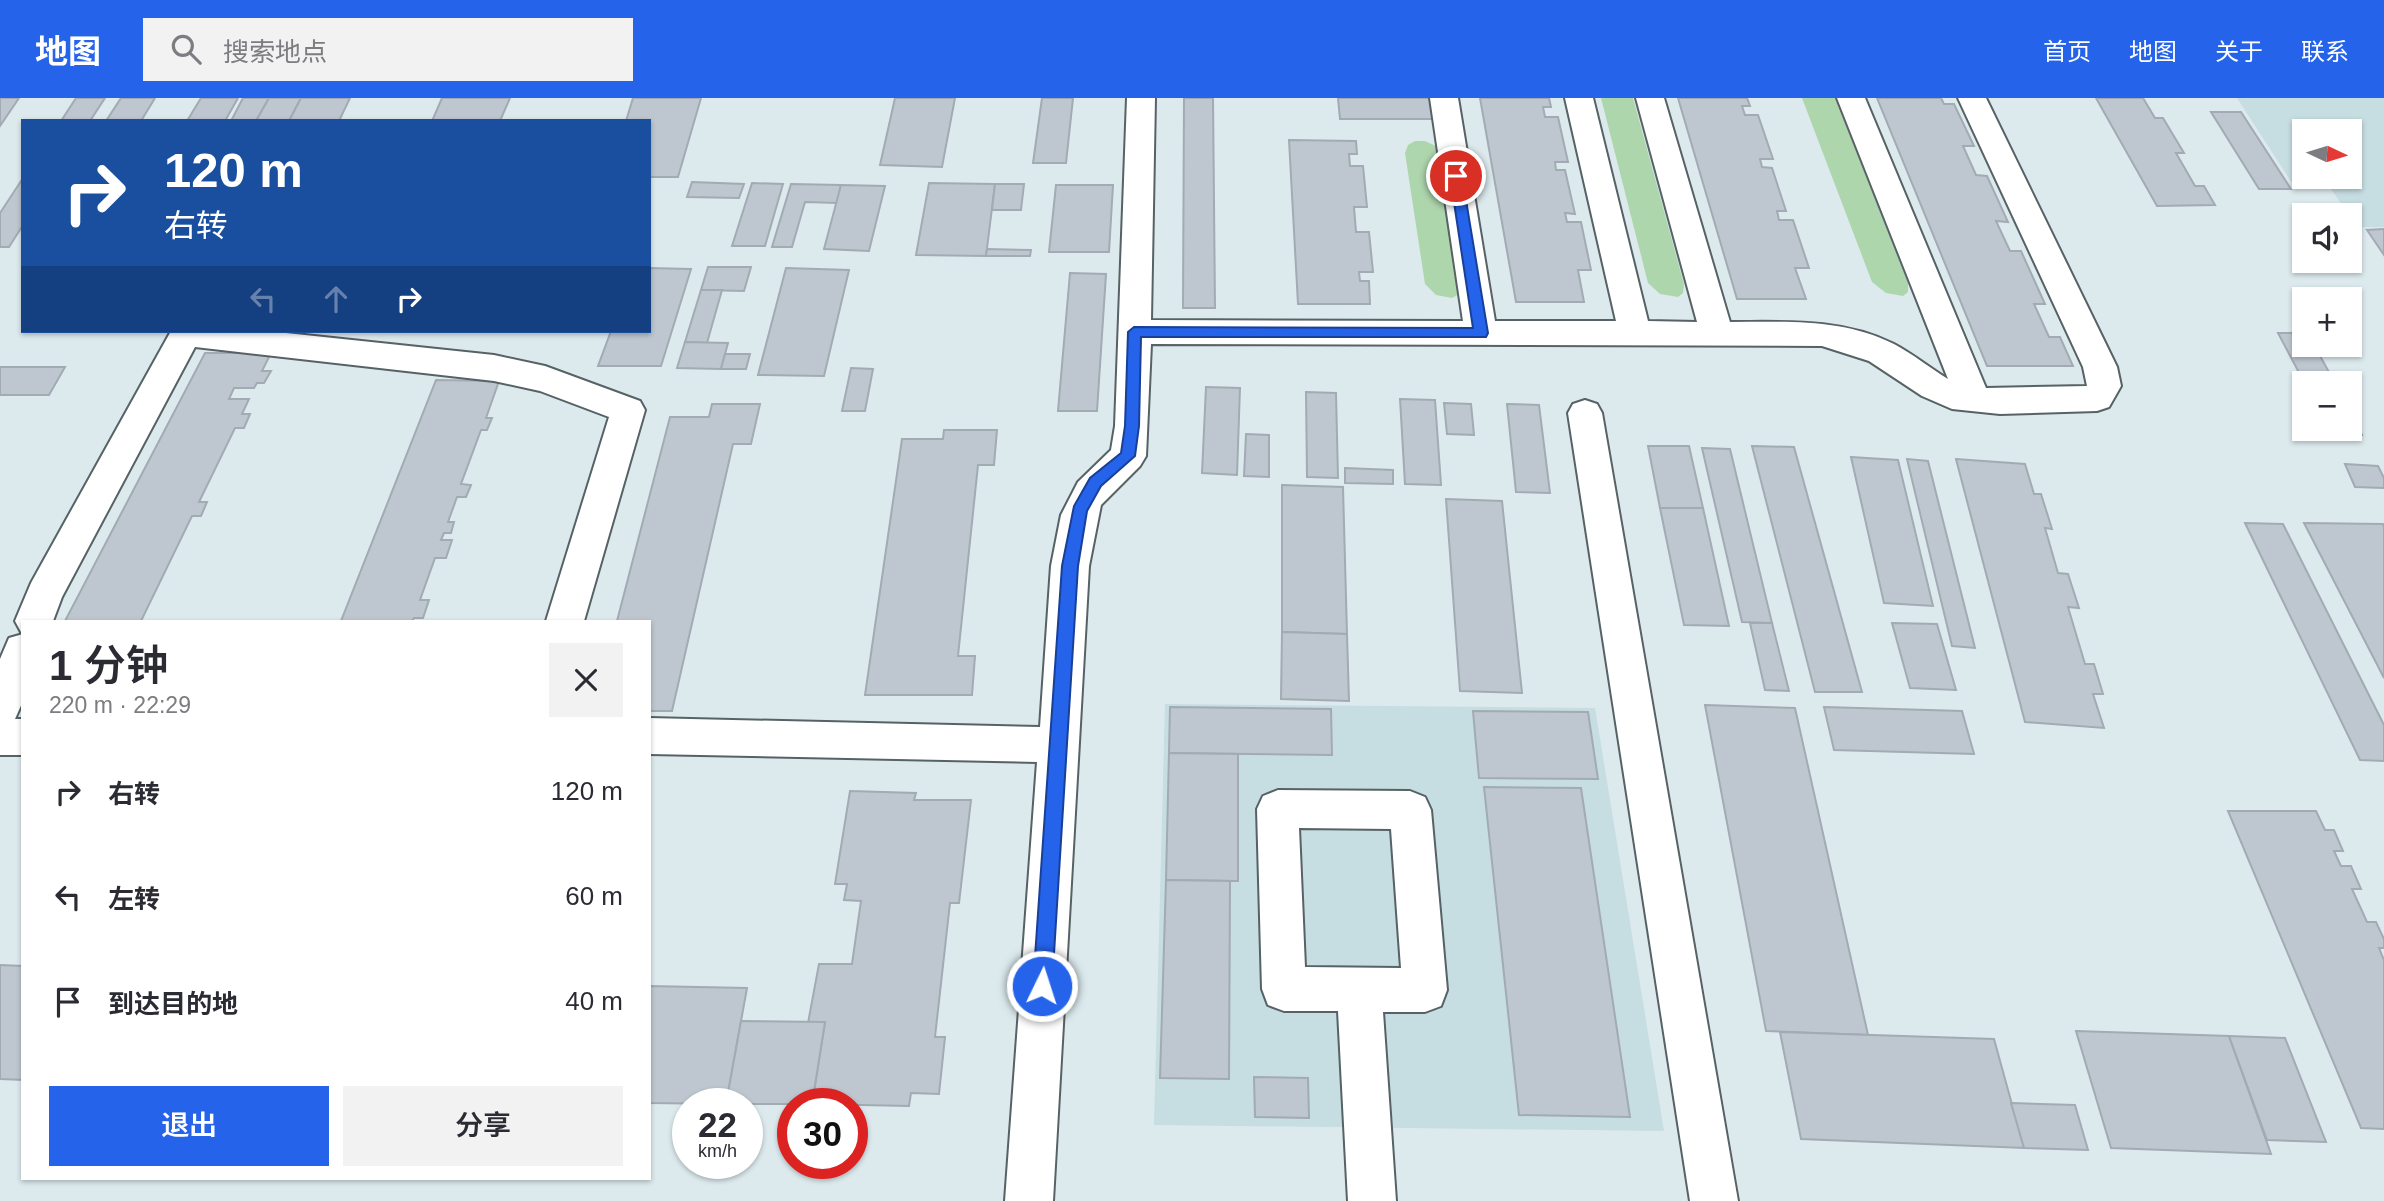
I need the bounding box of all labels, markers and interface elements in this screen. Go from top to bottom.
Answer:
search box [143,18,633,81]
icon: search [167,30,205,68]
text: 地图 [35,33,101,70]
text: 搜索地点 [223,37,327,67]
text: 首页 [2043,38,2091,65]
text: 地图 [2129,38,2177,65]
text: 关于 [2215,38,2263,65]
text: 联系 [2301,38,2349,65]
north arrow [2292,119,2362,189]
map controls [2292,119,2362,441]
text: 120 m [164,143,303,197]
pin [1426,146,1486,206]
icon: right [49,147,140,238]
icon: arrive [1437,157,1475,195]
button: sound [2292,203,2362,273]
text: 右转 [164,208,228,244]
icon: left [244,280,282,318]
icon: ahead [317,280,355,318]
icon: right [390,280,428,318]
button: + [2292,287,2362,357]
button: − [2292,371,2362,441]
text: 1 分钟 [49,642,168,689]
button: close [549,643,623,717]
text: 220 m · 22:29 [49,692,191,718]
icon: right [49,773,87,811]
text: 120 m [551,776,623,806]
text: 右转 [108,779,160,809]
icon: left [49,878,87,916]
text: 60 m [565,881,623,911]
text: 左转 [108,884,160,914]
position arrow [1005,949,1079,1023]
icon: arrive [49,983,87,1021]
text: 40 m [565,986,623,1016]
text: 到达目的地 [108,989,238,1019]
button: 退出 [49,1086,329,1166]
button: 分享 [343,1086,623,1166]
speed limit sign: 30 [777,1088,868,1179]
text: 22 [698,1105,737,1144]
text: km/h [698,1141,737,1161]

